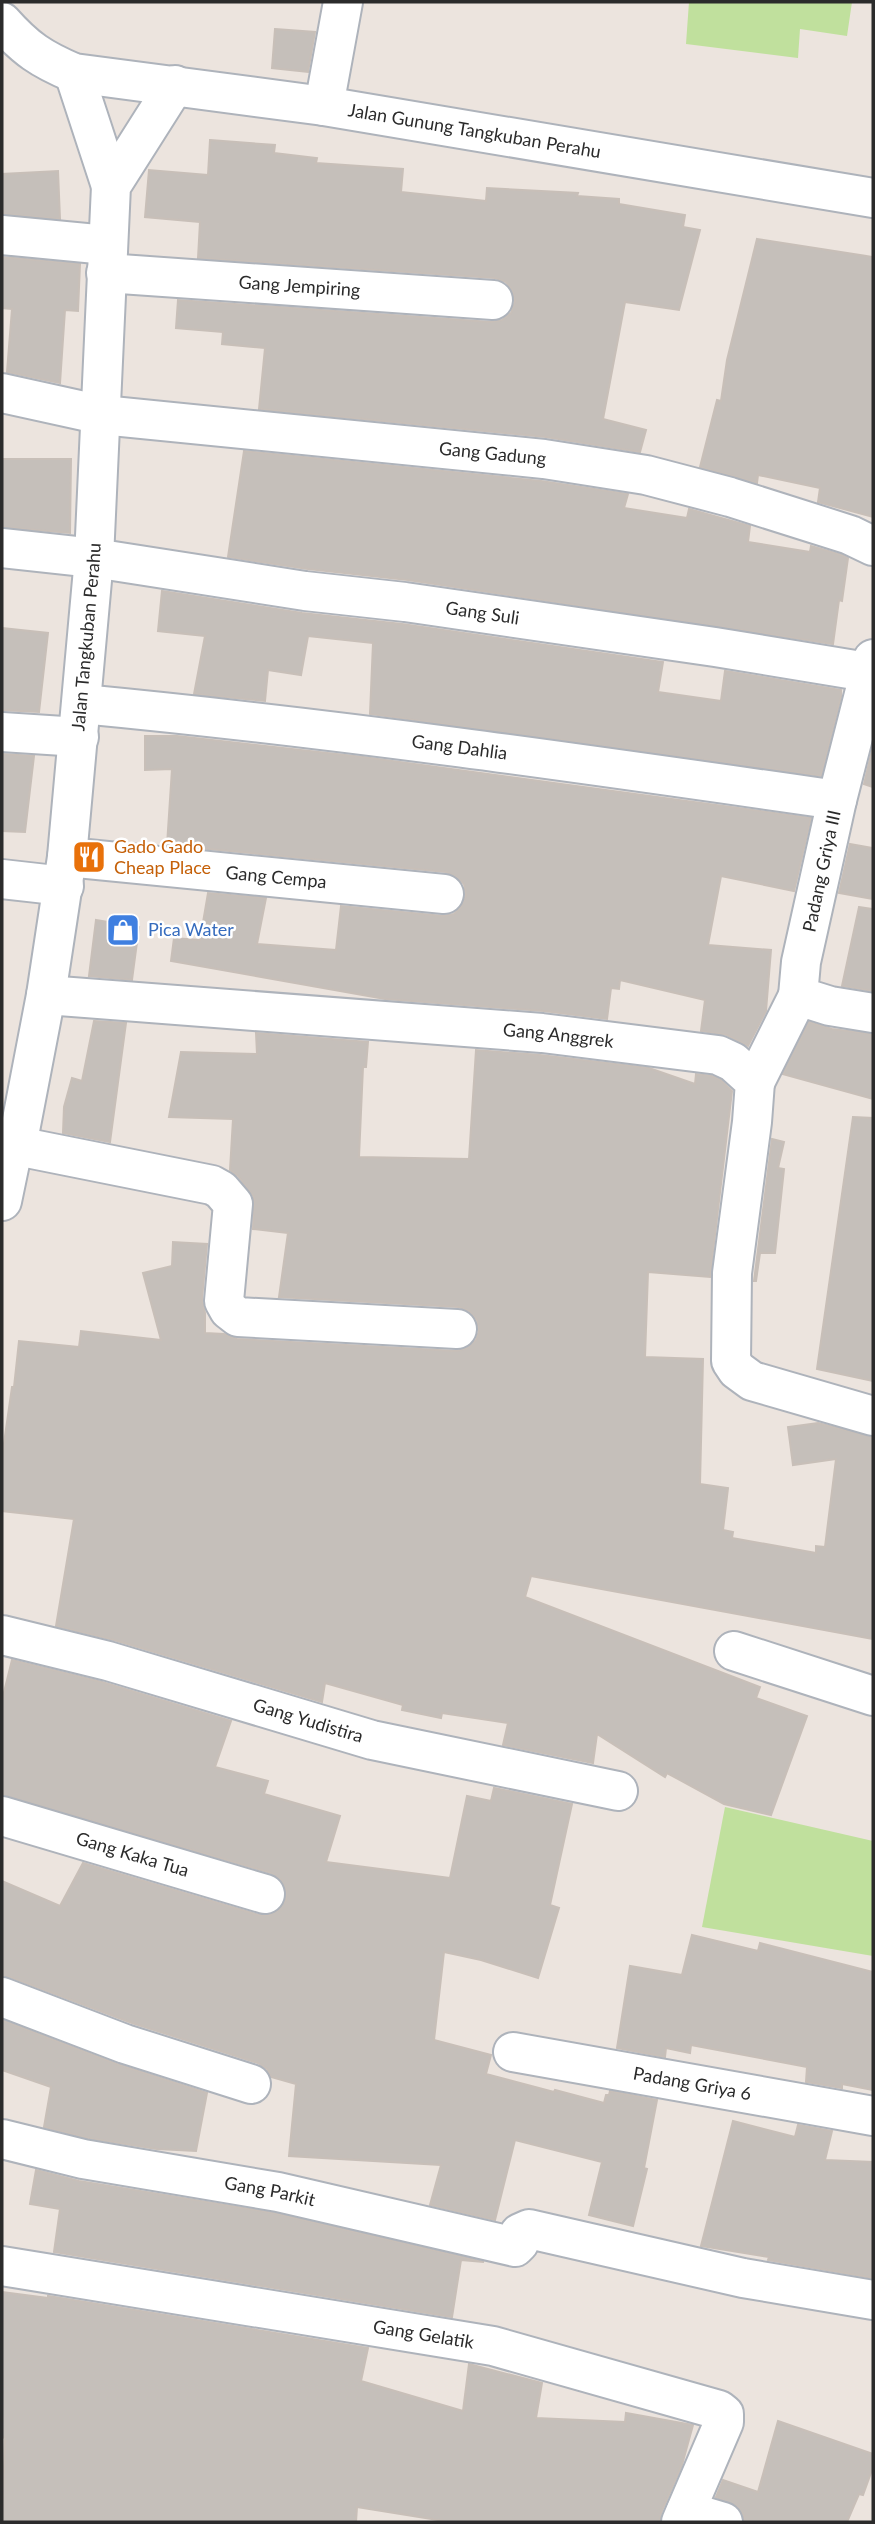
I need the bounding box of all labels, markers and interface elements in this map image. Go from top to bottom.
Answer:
street label: Jalan Gunung Tangkuban Perahu [347,98,603,162]
street label: Gang Jempiring [238,270,361,301]
street label: Gang Gadung [438,437,547,469]
street label: Jalan Tangkuban Perahu [66,542,105,732]
street label: Gang Suli [444,596,521,628]
street label: Gang Dahlia [411,729,509,764]
street label: Padang Griya III [797,808,845,934]
place label: Gado Gado Cheap Place [114,835,211,878]
restaurant icon: Gado Gado Cheap Place [70,838,108,876]
street label: Gang Cempa [225,861,328,892]
shop icon: Pica Water [104,911,142,949]
place label: Pica Water [148,918,234,940]
street label: Gang Anggrek [502,1018,616,1052]
street label: Gang Yudistira [251,1693,366,1747]
street label: Gang Kaka Tua [74,1827,192,1881]
street label: Padang Griya 6 [632,2062,753,2104]
street label: Gang Parkit [223,2171,318,2210]
street label: Gang Gelatik [371,2315,477,2353]

